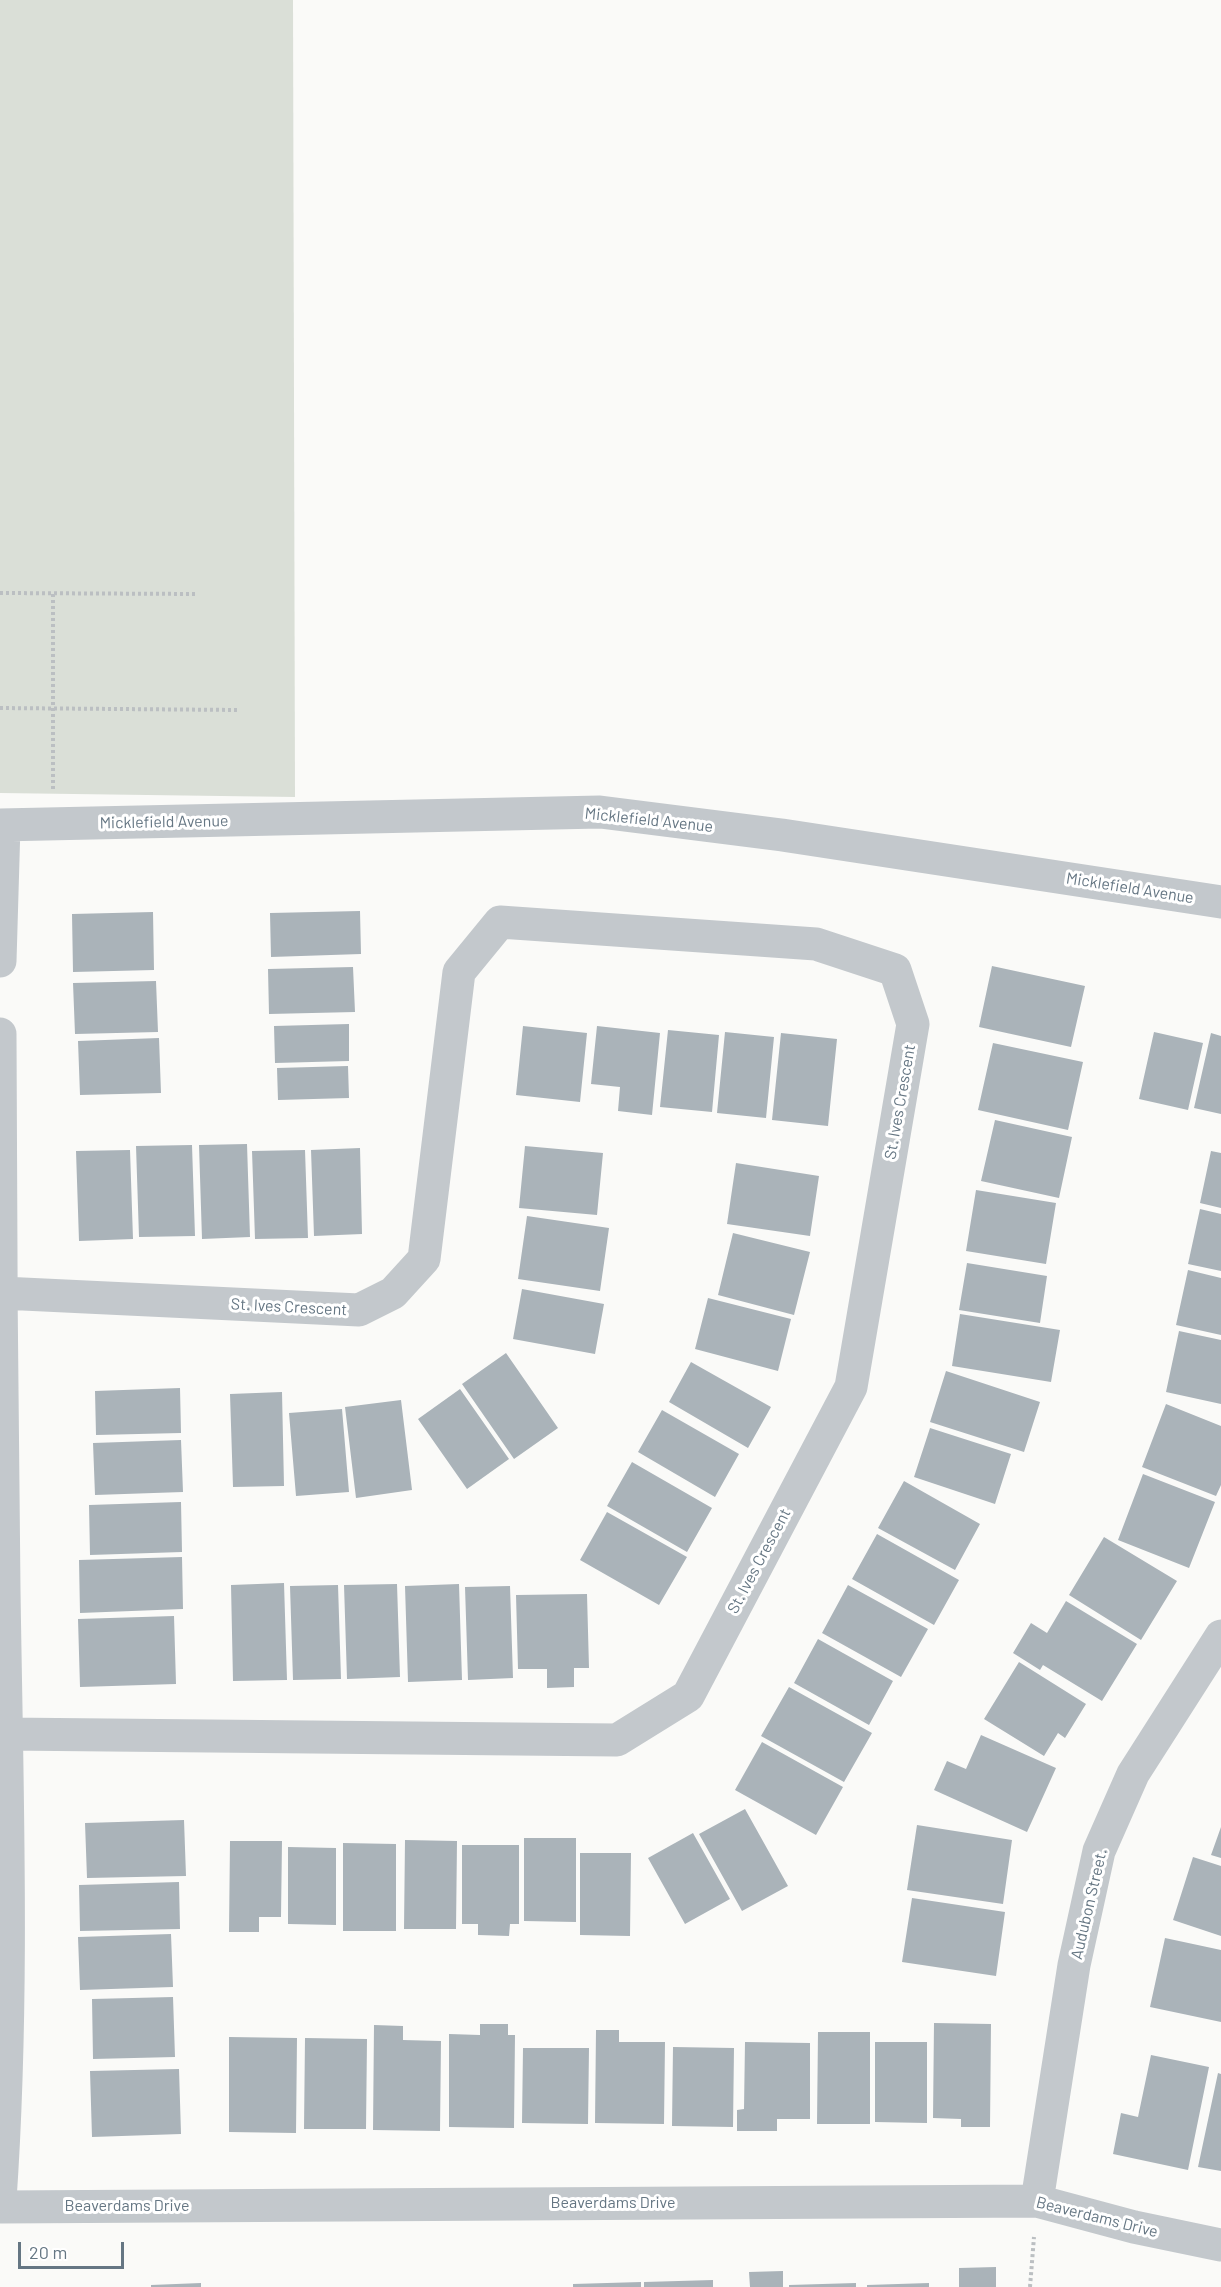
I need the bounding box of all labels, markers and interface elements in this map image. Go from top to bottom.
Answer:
street label: Micklefield Avenue [584,804,714,836]
street label: Micklefield Avenue [99,811,229,833]
street label: Micklefield Avenue [1065,868,1195,908]
street label: St. Ives Crescent [880,1043,920,1161]
street label: St. Ives Crescent [230,1294,348,1320]
street label: St. Ives Crescent [723,1505,795,1617]
street label: Audubon Street. [1067,1847,1111,1961]
street label: Beaverdams Drive [551,2193,675,2213]
street label: Beaverdams Drive [1034,2193,1160,2241]
street label: Beaverdams Drive [65,2196,189,2216]
scale bar [21,2230,128,2268]
text: 20 m [29,2241,67,2263]

